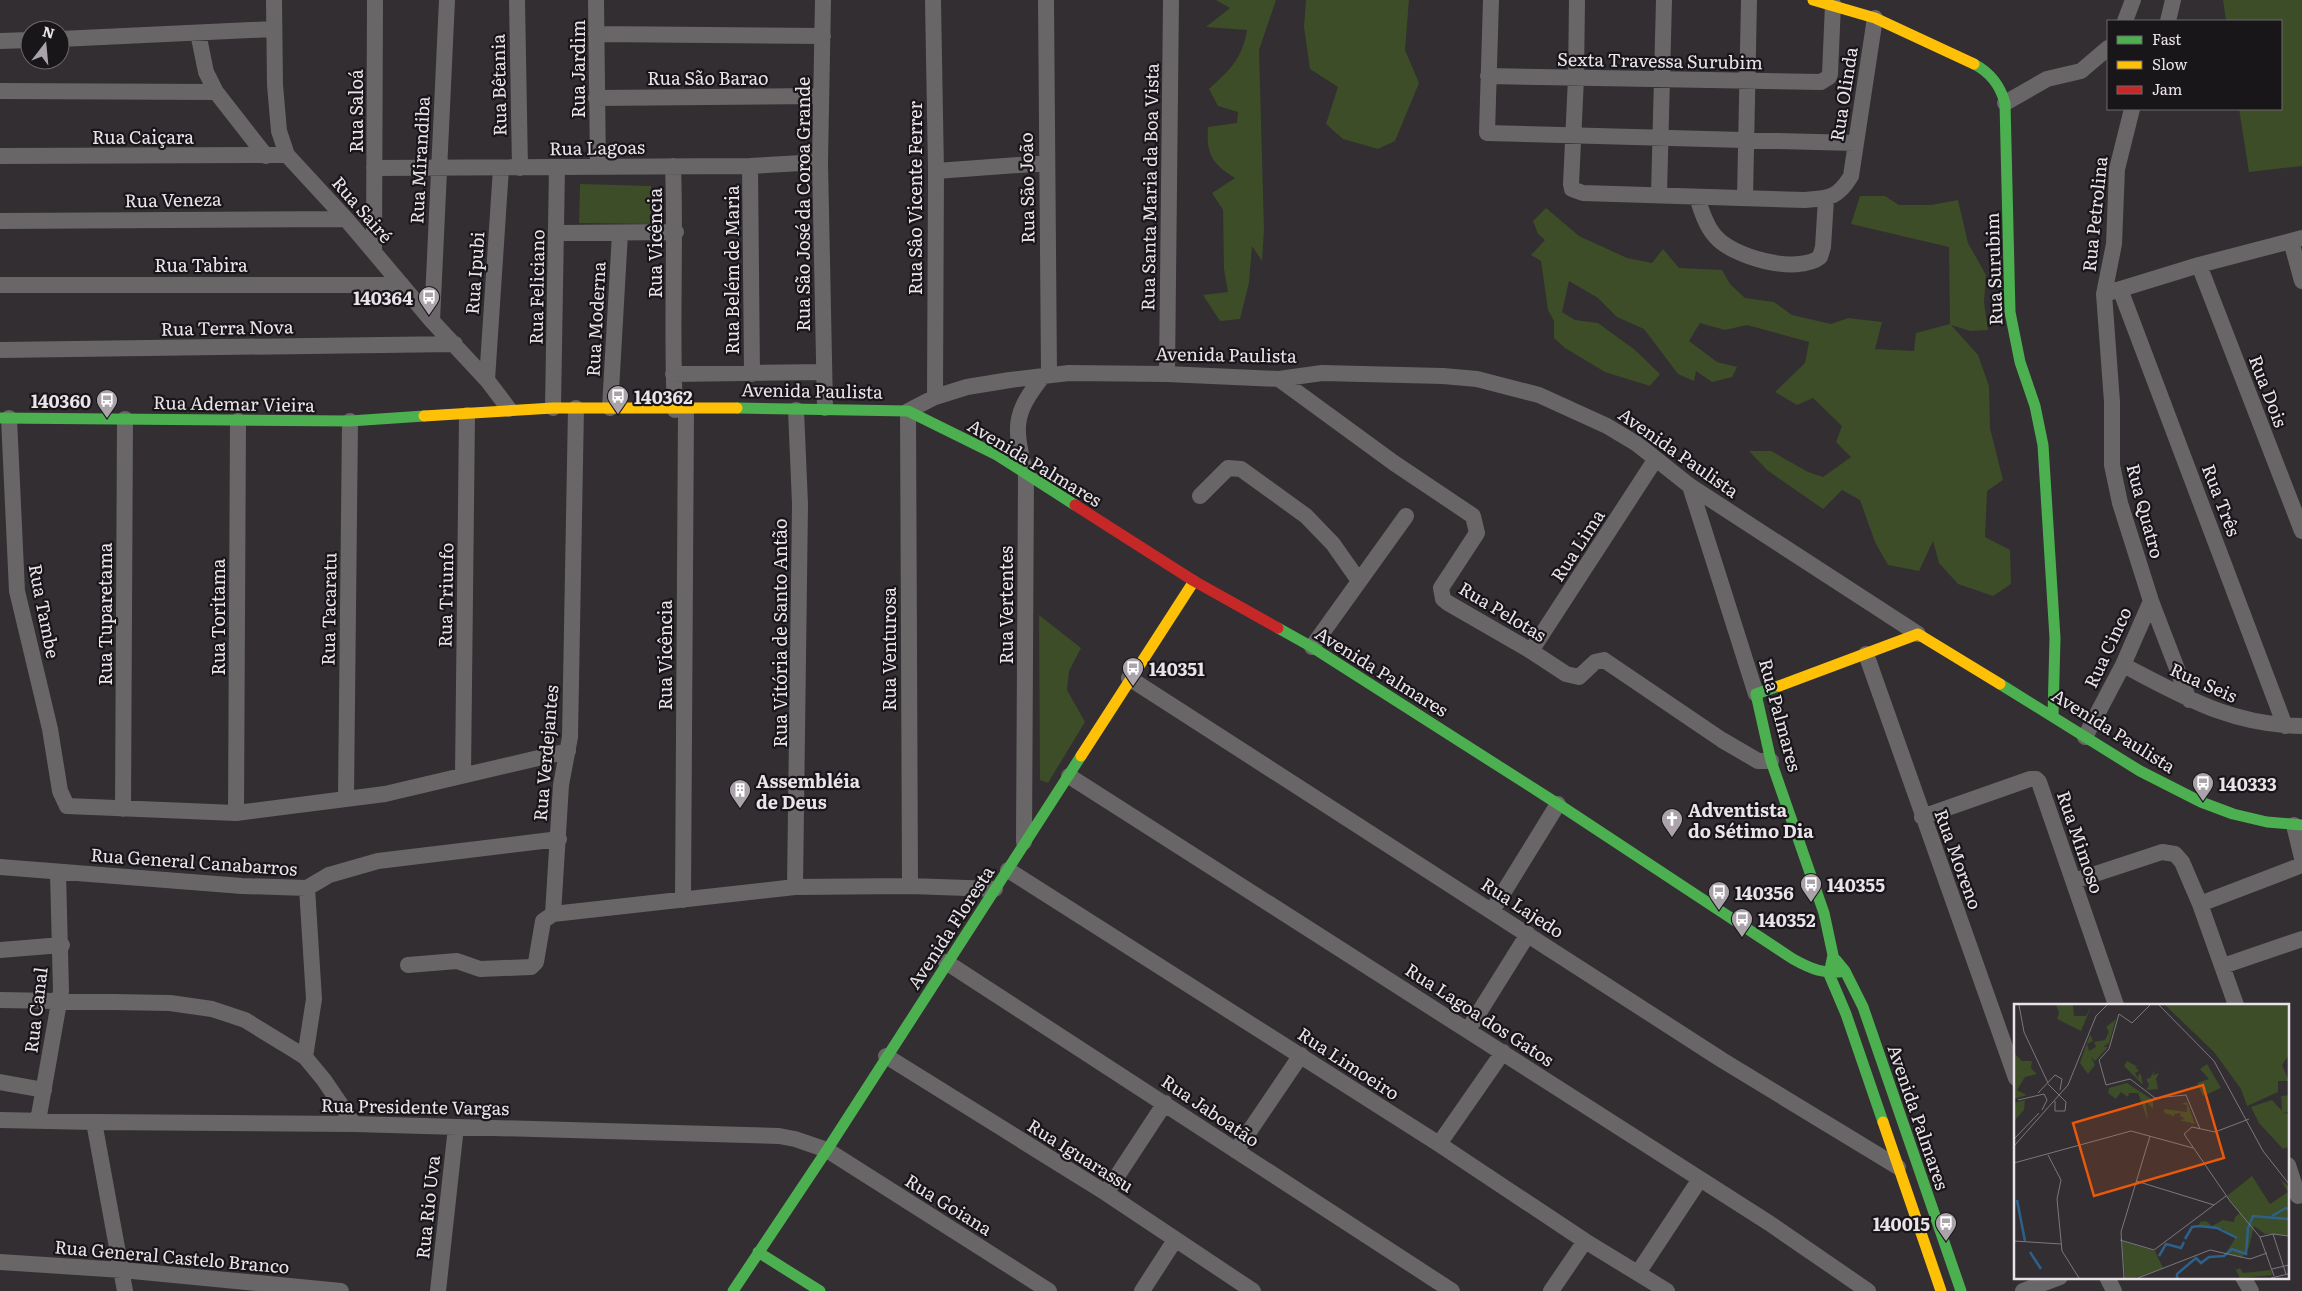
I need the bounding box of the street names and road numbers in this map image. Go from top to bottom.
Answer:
street label: Rua Jardim [564,20,591,118]
street label: Rua Bêtania [484,33,512,136]
street label: Sexta Travessa Surubim [1557,45,1763,75]
street label: Rua Olinda [1822,45,1864,143]
street label: Rua Santa Maria da Boa Vista [1133,63,1165,311]
street label: Rua São Barao [647,64,769,91]
street label: Rua Saloá [342,69,369,153]
street label: Rua São José da Coroa Grande [789,77,816,331]
street label: Rua Mirandiba [402,95,436,225]
street label: Rua Sâo Vicente Ferrer [901,101,928,295]
street label: Rua Caiçara [92,123,194,150]
street label: Rua São João [1012,132,1040,244]
street label: Rua Lagoas [549,133,645,161]
street label: Rua Petrolina [2075,155,2114,273]
street label: Rua Sairé [326,170,400,248]
street label: Rua Veneza [124,185,222,213]
street label: Rua Belém de Maria [718,185,745,355]
street label: Rua Vicência [641,187,668,298]
street label: Rua Surubim [1978,212,2008,326]
street label: Rua Feliciano [521,229,551,345]
street label: Rua Ipubi [458,231,490,315]
street label: Rua Tabira [154,251,248,278]
street label: Rua Moderna [579,260,612,377]
street label: Rua Terra Nova [160,312,294,342]
street label: Avenida Paulista [1155,339,1297,369]
street label: Rua Dois [2243,351,2295,431]
street label: Avenida Paulista [741,375,883,405]
street label: Rua Ademar Vieira [153,388,315,418]
street label: Avenida Paulista [1613,400,1745,504]
street label: Avenida Palmares [963,411,1107,513]
street label: Rua Três [2196,460,2248,540]
street label: Rua Quatro [2120,461,2172,561]
street label: Rua Lima [1543,503,1611,587]
street label: Rua Vitória de Santo Antão [766,519,793,747]
street label: Rua Tuparetama [91,542,118,686]
street label: Rua Triunfo [431,542,459,648]
street label: Rua Vertentes [992,546,1019,664]
street label: Rua Tacaratu [314,552,342,666]
street label: Rua Toritama [204,558,231,676]
street label: Rua Tambe [23,561,67,661]
street label: Rua Pelotas [1454,574,1552,648]
street label: Rua Venturosa [875,587,902,711]
street label: Rua Vicência [651,599,678,710]
street label: Rua Cinco [2076,602,2138,692]
street label: Avenida Palmares [1310,619,1454,723]
street label: Rua Palmares [1753,655,1809,775]
street label: Rua Seis [2166,655,2242,709]
street label: Avenida Paulista [2047,681,2181,779]
street label: Rua Verdejantes [526,684,564,822]
street label: Rua Mimoso [2051,787,2111,897]
street label: Rua Moreno [1928,805,1990,913]
street label: Rua General Canabarros [90,840,298,882]
street label: Avenida Floresta [900,860,1000,994]
street label: Rua Lajedo [1476,870,1570,944]
street label: Rua Lagoa dos Gatos [1400,956,1560,1072]
street label: Rua Canal [16,965,54,1055]
street label: Rua Limoeiro [1293,1020,1405,1106]
street label: Avenida Palmares [1881,1041,1957,1193]
street label: Rua Jaboatão [1156,1067,1266,1153]
street label: Rua Presidente Vargas [321,1091,509,1121]
street label: Rua Iguarassu [1023,1112,1139,1198]
street label: Rua Rio Uva [408,1154,446,1260]
street label: Rua Goiana [900,1167,998,1242]
street label: Rua General Castelo Branco [53,1232,291,1280]

